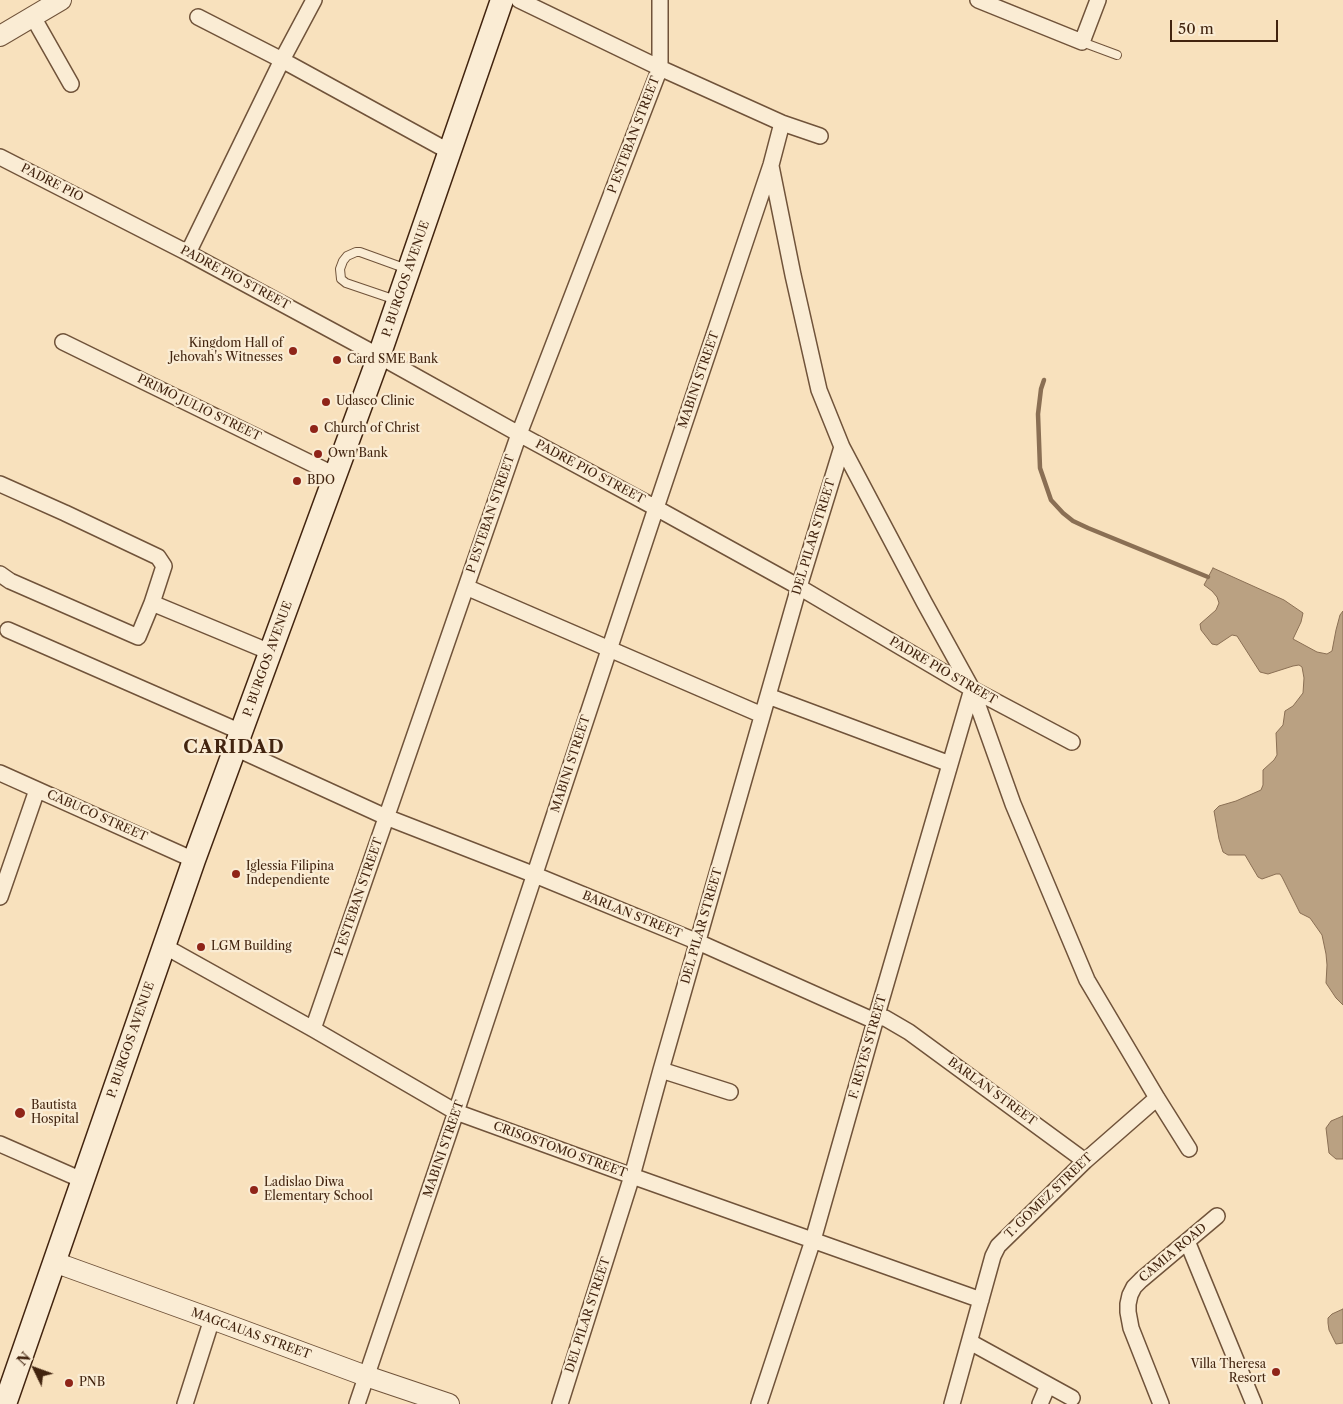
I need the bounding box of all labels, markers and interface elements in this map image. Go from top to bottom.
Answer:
scale bar [1173,10,1280,42]
text: 50 m [1178,19,1214,38]
street label: P ESTEBAN STREET [605,74,663,196]
street label: PADRE PIO [18,161,86,205]
street label: P. BURGOS AVENUE [379,219,433,339]
street label: PADRE PIO STREET [178,243,292,313]
street label: MABINI STREET [676,329,722,431]
place label: Kingdom Hall of Jehovah's Witnesses [169,337,283,365]
marker: Kingdom Hall of Jehovah's Witnesses [287,345,299,357]
place label: Card SME Bank [347,353,438,367]
marker: Card SME Bank [331,354,343,366]
street label: PRIMO JULIO STREET [135,372,263,444]
place label: Udasco Clinic [336,395,415,409]
marker: Udasco Clinic [320,396,332,408]
place label: Church of Christ [324,422,420,436]
marker: Church of Christ [308,423,320,435]
street label: PADRE PIO STREET [533,437,647,507]
place label: Own Bank [328,447,388,461]
marker: Own Bank [312,448,324,460]
street label: P ESTEBAN STREET [464,453,518,575]
place label: BDO [307,474,335,488]
marker: BDO [291,475,303,487]
street label: DEL PILAR STREET [789,477,839,597]
street label: P. BURGOS AVENUE [240,599,296,719]
street label: PADRE PIO STREET [887,634,999,708]
street label: MABINI STREET [548,713,594,815]
district label: CARIDAD [182,737,286,759]
street label: CABUCO STREET [44,787,150,845]
street label: P ESTEBAN STREET [332,836,386,958]
place label: Iglessia Filipina Independiente [246,860,334,888]
street label: DEL PILAR STREET [678,866,726,986]
marker: Iglessia Filipina Independiente [230,868,242,880]
street label: BARLAN STREET [580,888,684,942]
place label: LGM Building [211,940,292,954]
marker: LGM Building [195,941,207,953]
street label: P. BURGOS AVENUE [104,980,158,1100]
street label: F. REYES STREET [846,993,890,1101]
street label: BARLAN STREET [945,1055,1039,1129]
street label: MABINI STREET [421,1098,467,1200]
place label: Bautista Hospital [31,1099,79,1127]
marker: Bautista Hospital [13,1106,27,1120]
street label: CRISOSTOMO STREET [491,1119,629,1181]
street label: T. GOMEZ STREET [1002,1150,1096,1242]
place label: Ladislao Diwa Elementary School [264,1176,373,1204]
marker: Ladislao Diwa Elementary School [248,1184,260,1196]
street label: CAMIA ROAD [1136,1221,1210,1285]
street label: DEL PILAR STREET [563,1255,613,1375]
street label: MAGCAUAS STREET [189,1306,313,1362]
north arrow [10,1344,60,1394]
text: N [13,1348,35,1370]
place label: Villa Theresa Resort [1191,1358,1266,1386]
marker: Villa Theresa Resort [1270,1366,1282,1378]
place label: PNB [79,1376,105,1390]
marker: PNB [63,1377,75,1389]

